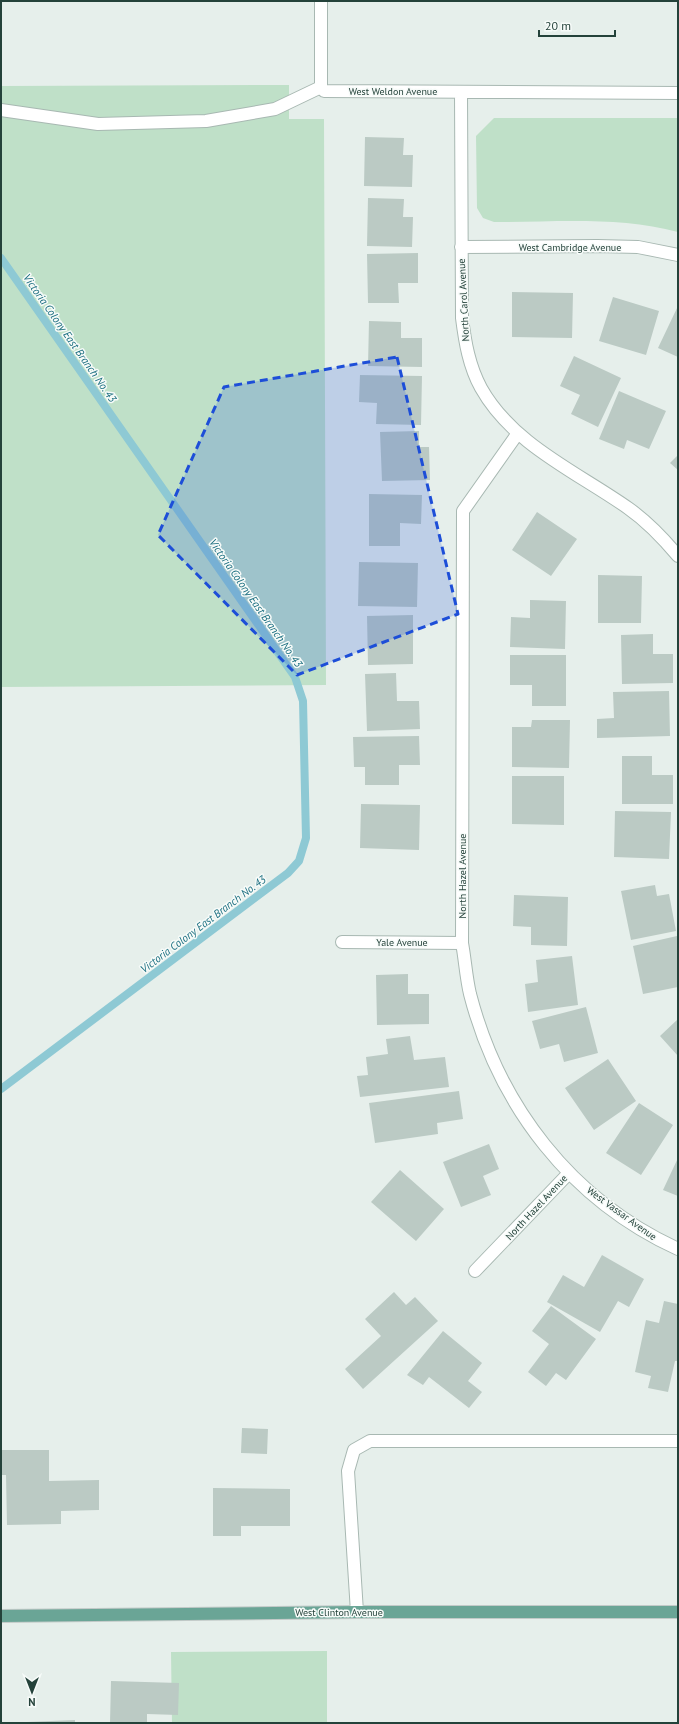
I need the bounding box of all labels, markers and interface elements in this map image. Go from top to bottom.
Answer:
scale bar [539,12,615,38]
text: 20 m [545,18,571,33]
street label: West Weldon Avenue [349,85,437,98]
street label: West Cambridge Avenue [519,241,621,254]
street label: North Carol Avenue [455,258,472,342]
water label: Victoria Colony East Branch No. 43 [20,271,120,405]
water label: Victoria Colony East Branch No. 43 [206,536,306,670]
street label: North Hazel Avenue [456,834,469,918]
water label: Victoria Colony East Branch No. 43 [137,872,269,976]
street label: Yale Avenue [376,936,428,949]
street label: North Hazel Avenue [503,1172,570,1243]
street label: West Vassar Avenue [584,1184,659,1243]
street label: West Clinton Avenue [295,1606,383,1619]
north arrow [12,1672,52,1712]
text: N [28,1695,36,1709]

